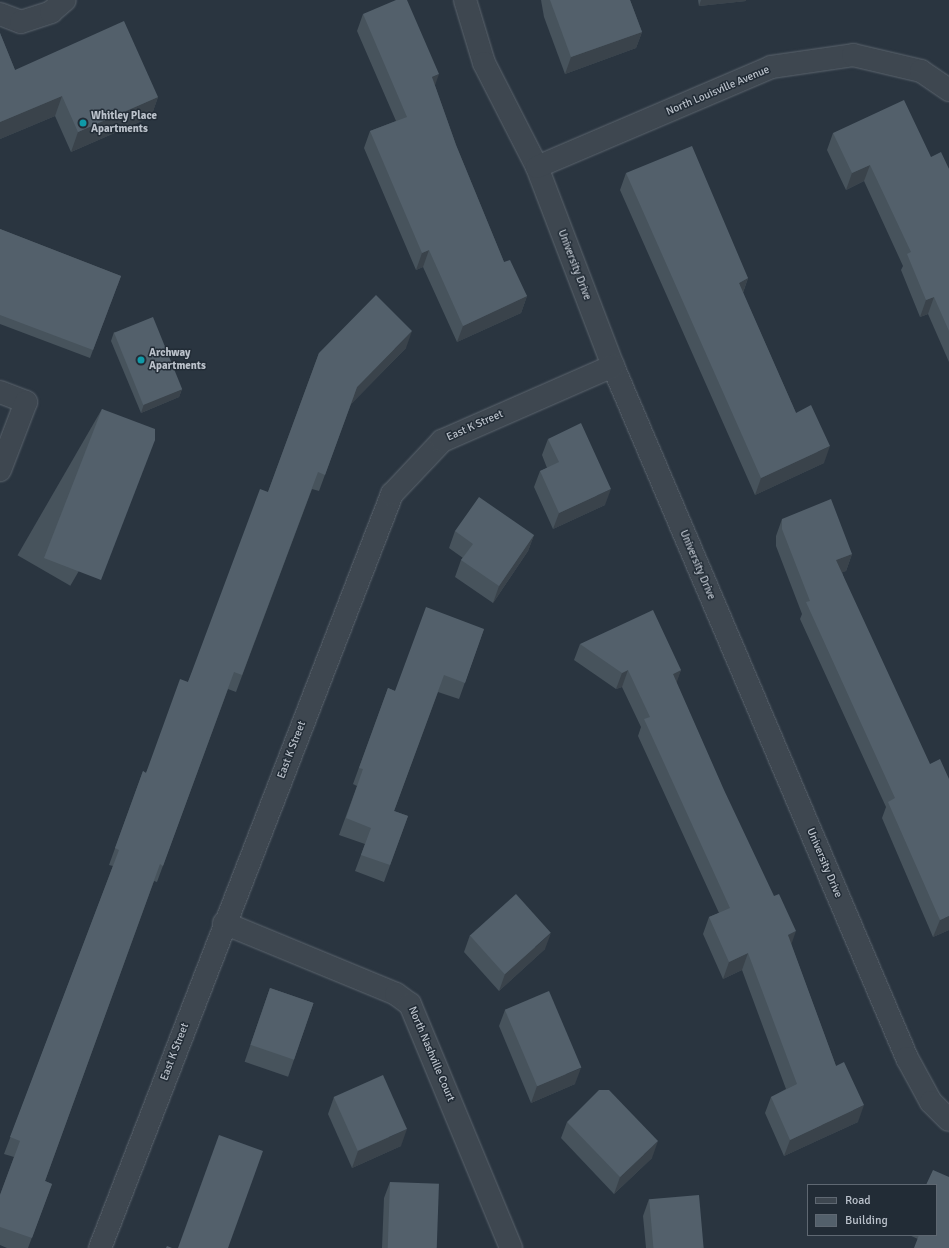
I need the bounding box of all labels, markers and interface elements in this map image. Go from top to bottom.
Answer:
street label: North Louisville Avenue [664,63,772,119]
place label: Whitley Place Apartments [91,110,157,136]
marker: Whitley Place Apartments [78,118,88,128]
street label: University Drive [554,228,594,302]
place label: Archway Apartments [149,347,206,373]
marker: Archway Apartments [136,355,146,365]
street label: East K Street [445,408,505,444]
street label: University Drive [676,528,718,602]
street label: East K Street [275,719,309,781]
street label: University Drive [803,826,845,900]
street label: North Nashville Court [405,1005,457,1103]
street label: East K Street [158,1021,192,1083]
legend [807,1184,937,1236]
text: Road [845,1193,871,1208]
text: Building [845,1213,888,1228]

